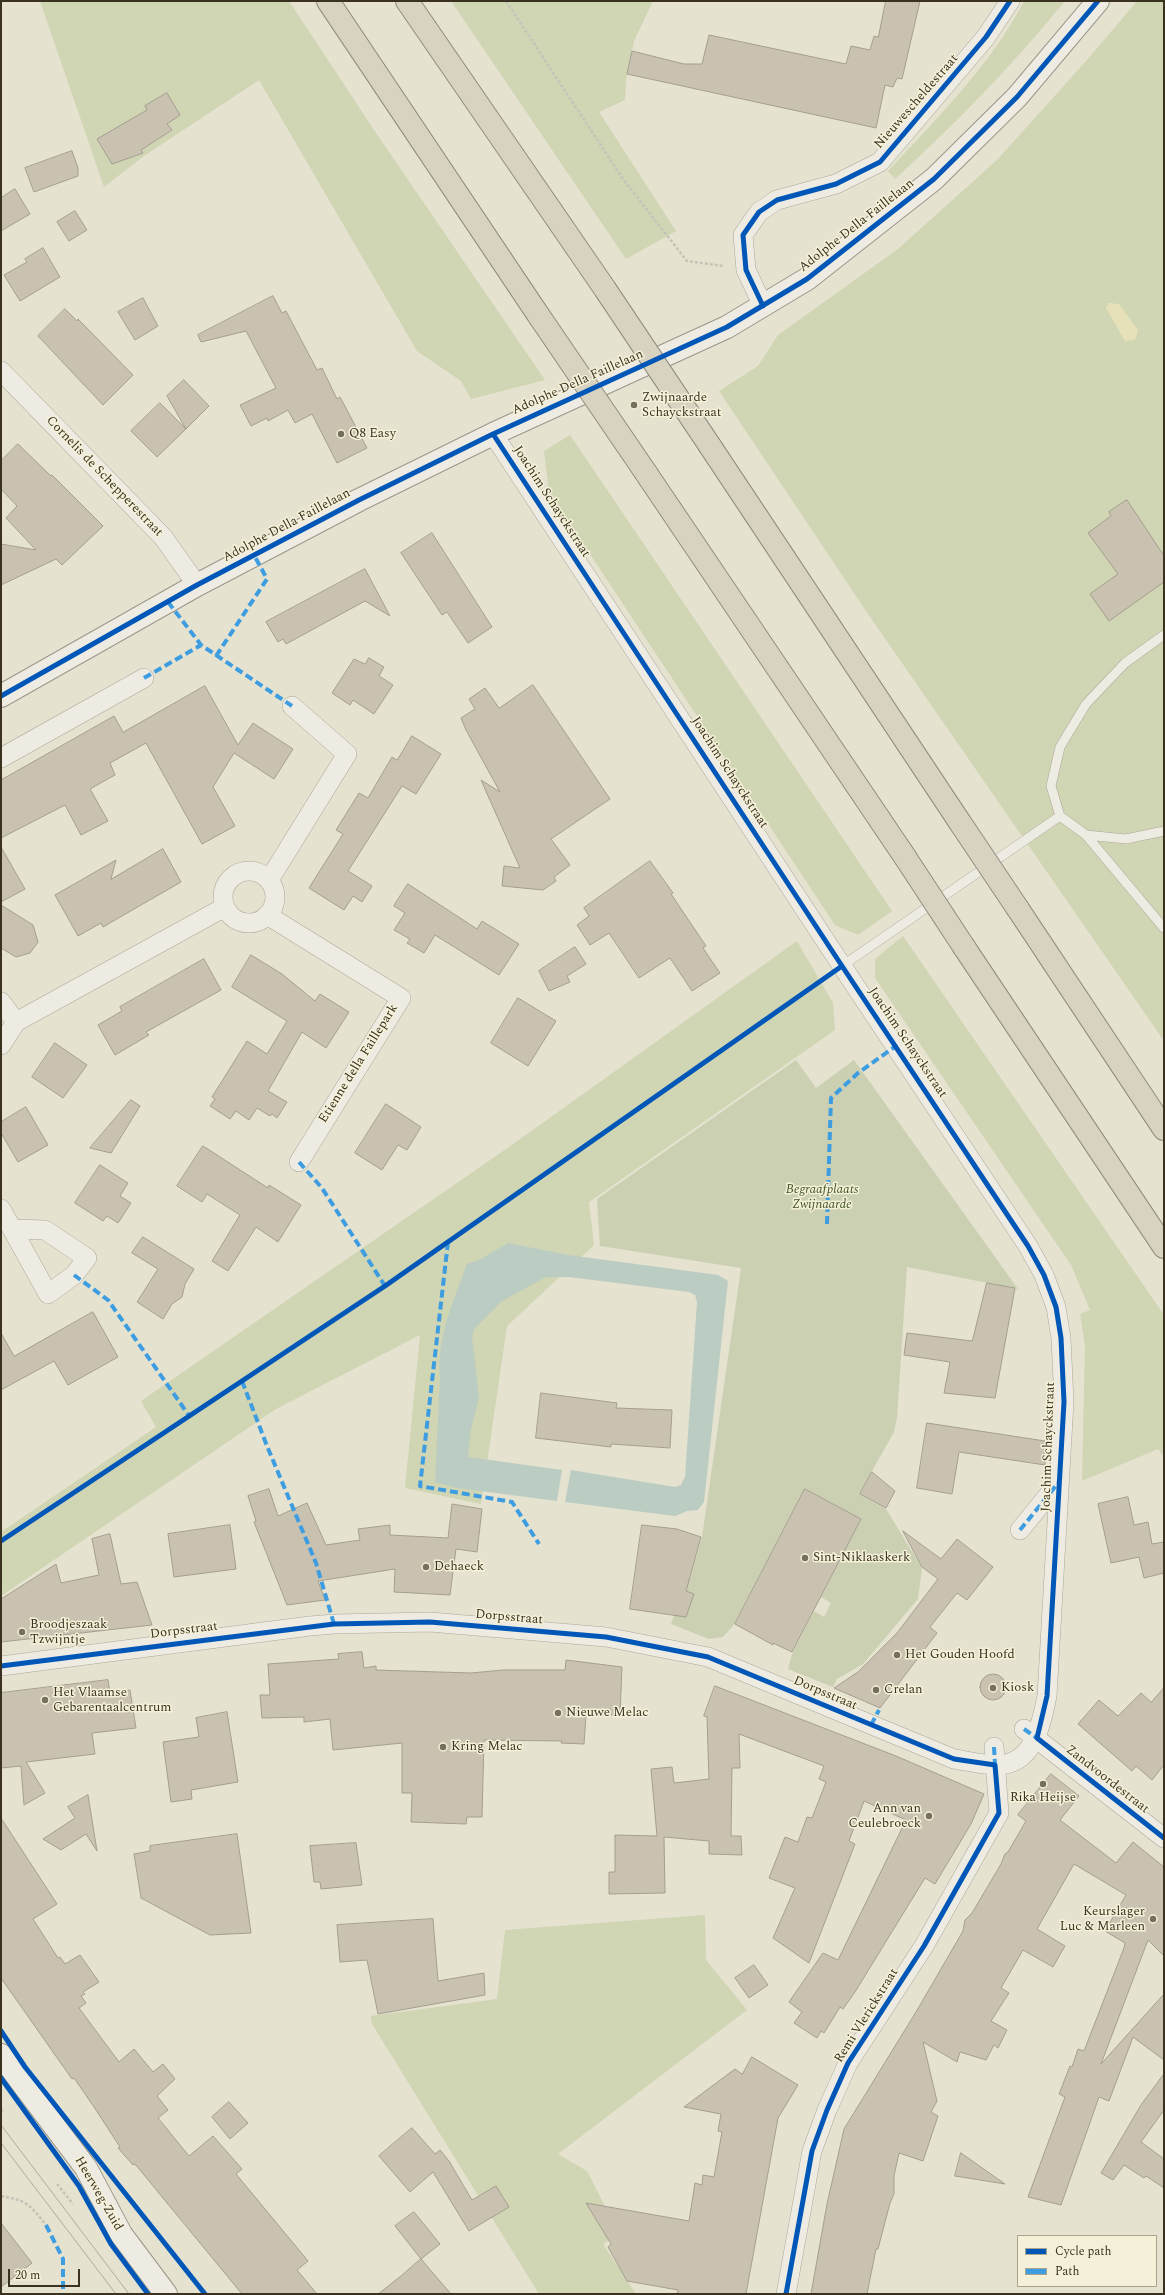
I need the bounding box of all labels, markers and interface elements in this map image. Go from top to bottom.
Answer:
street label: Nieuwescheldestraat [872,52,962,152]
street label: Adolphe Della Faillelaan [796,176,918,276]
street label: Adolphe Della Faillelaan [510,347,646,419]
place label: Zwijnaarde Schayckstraat [642,390,721,421]
marker: Zwijnaarde Schayckstraat [629,400,639,410]
street label: Cornelis de Schepperestraat [42,413,166,541]
place label: Q8 Easy [349,426,396,442]
marker: Q8 Easy [336,429,346,439]
street label: Joachim Schayckstraat [509,443,593,561]
street label: Adolphe Della Faillelaan [221,486,353,566]
street label: Joachim Schayckstraat [687,714,771,832]
street label: Joachim Schayckstraat [864,985,950,1101]
street label: Etienne della Faillepark [316,1002,402,1126]
park label: Begraafplaats Zwijnaarde [786,1182,858,1213]
street label: Joachim Schayckstraat [1039,1382,1059,1512]
place label: Sint-Niklaaskerk [813,1550,910,1566]
marker: Sint-Niklaaskerk [800,1553,810,1563]
place label: Dehaeck [434,1559,484,1575]
marker: Dehaeck [421,1562,431,1572]
street label: Dorpsstraat [474,1607,544,1629]
place label: Broodjeszaak Tzwijntje [30,1617,107,1648]
street label: Dorpsstraat [149,1619,219,1643]
marker: Broodjeszaak Tzwijntje [17,1627,27,1637]
place label: Het Gouden Hoofd [905,1647,1015,1663]
marker: Het Gouden Hoofd [892,1650,902,1660]
street label: Dorpsstraat [791,1674,859,1714]
place label: Kiosk [1001,1680,1034,1696]
place label: Crelan [884,1682,923,1698]
marker: Kiosk [988,1683,998,1693]
place label: Het Vlaamse Gebarentaalcentrum [53,1685,172,1716]
marker: Crelan [871,1685,881,1695]
marker: Het Vlaamse Gebarentaalcentrum [40,1695,50,1705]
place label: Nieuwe Melac [566,1705,649,1721]
marker: Nieuwe Melac [553,1708,563,1718]
place label: Kring Melac [451,1739,523,1755]
marker: Kring Melac [438,1742,448,1752]
street label: Zandvoordestraat [1062,1743,1152,1817]
marker: Rika Heijse [1038,1779,1048,1789]
place label: Rika Heijse [1010,1790,1076,1806]
place label: Ann van Ceulebroeck [849,1801,921,1832]
marker: Ann van Ceulebroeck [924,1811,934,1821]
place label: Keurslager Luc & Marleen [1060,1904,1145,1935]
marker: Keurslager Luc & Marleen [1148,1914,1158,1924]
street label: Remi Vlerickstraat [832,1966,902,2066]
street label: Heerweg-Zuid [71,2154,125,2234]
legend [1017,2235,1157,2287]
text: Cycle path [1055,2242,1112,2261]
scale bar [10,2261,82,2287]
text: Path [1055,2262,1080,2281]
text: 20 m [15,2266,40,2285]

